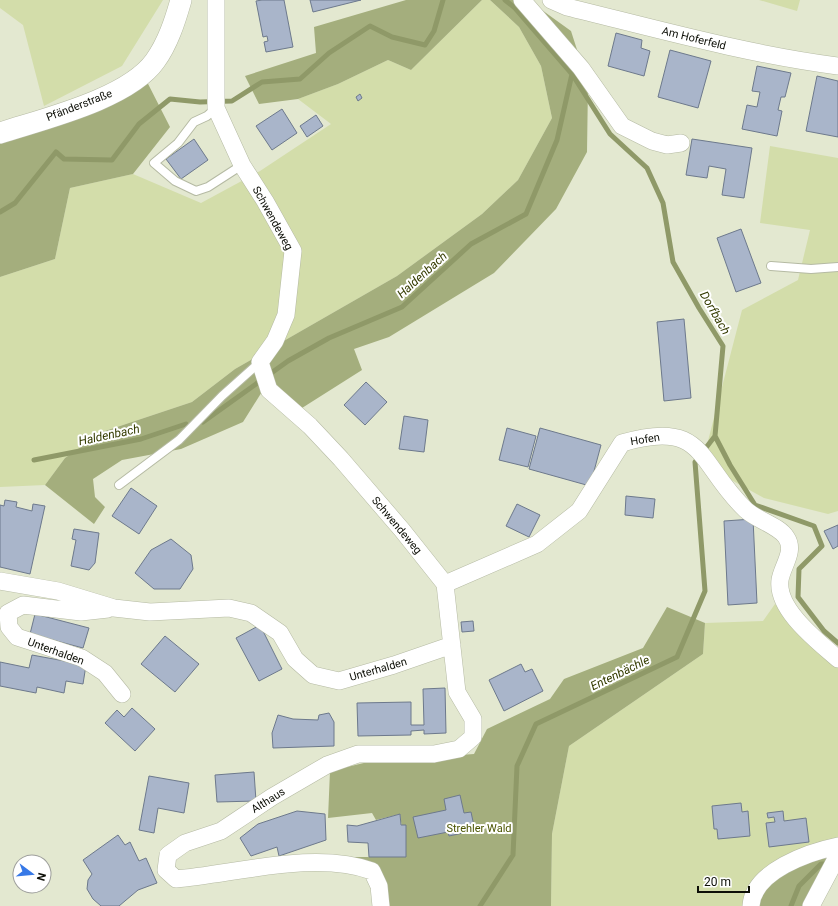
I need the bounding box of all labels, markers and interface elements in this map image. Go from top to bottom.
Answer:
street label: Am Hoferfeld [661,24,727,53]
street label: Pfänderstraße [44,87,114,124]
street label: Schwendeweg [250,184,295,252]
water label: Haldenbach [394,249,450,301]
water label: Dorfbach [697,289,733,337]
water label: Haldenbach [77,422,141,448]
street label: Hofen [629,431,661,448]
street label: Schwendeweg [369,494,424,557]
street label: Unterhalden [26,635,86,668]
water label: Entenbächle [588,653,652,693]
street label: Unterhalden [348,655,408,684]
street label: Althaus [249,785,288,816]
park label: Strehler Wald [446,822,512,835]
north arrow [12,854,52,894]
scale bar [698,868,749,894]
text: N [34,871,48,882]
text: 20 m [704,875,731,889]

